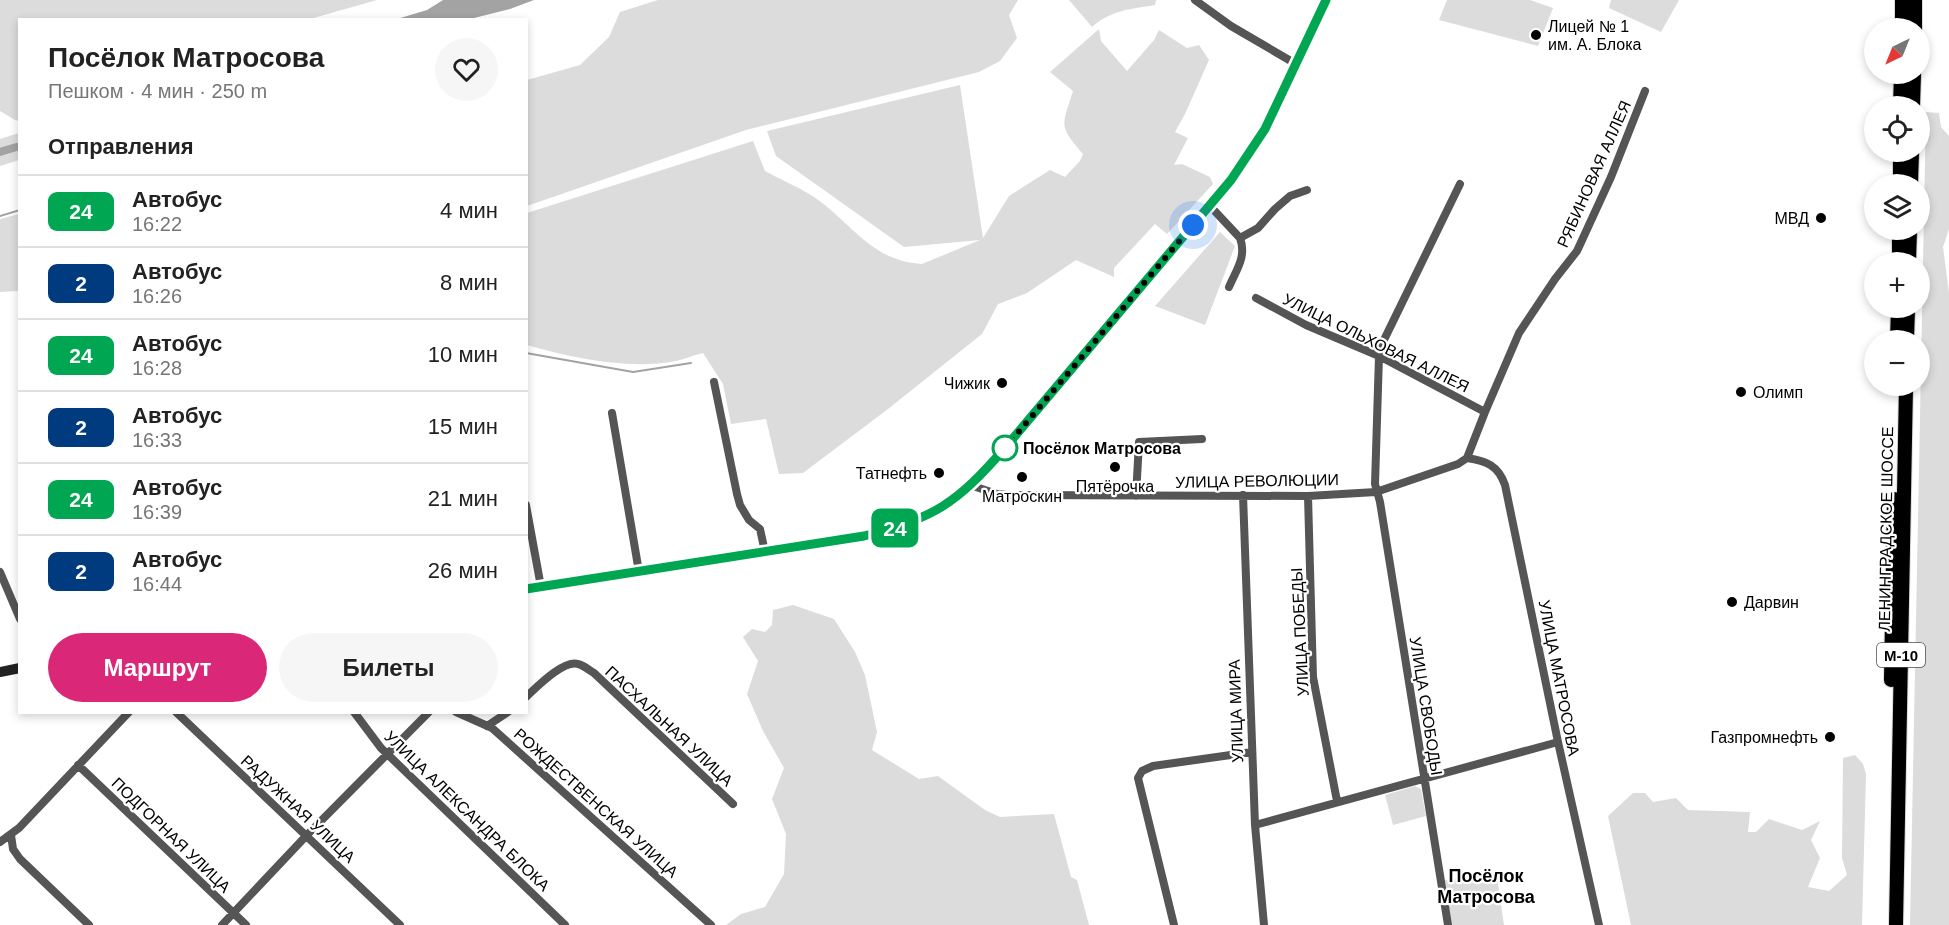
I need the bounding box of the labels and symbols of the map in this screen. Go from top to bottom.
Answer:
place label: Лицей № 1 им. А. Блока [1548,18,1641,53]
north arrow [1864,18,1930,84]
marker: Лицей № 1 им. А. Блока [1529,28,1543,42]
street label: РЯБИНОВАЯ АЛЛЕЯ [1554,98,1634,250]
your location [1178,210,1208,240]
place label: МВД [1775,210,1809,227]
marker: МВД [1814,211,1828,225]
street label: УЛИЦА ОЛЬХОВАЯ АЛЛЕЯ [1280,290,1472,396]
place label: Чижик [944,375,991,392]
marker: Чижик [995,376,1009,390]
place label: Олимп [1753,384,1803,401]
marker: Олимп [1734,385,1748,399]
street label: ЛЕНИНГРАДСКОЕ ШОССЕ [1876,426,1896,632]
marker: Посёлок Матросова [992,435,1018,461]
place label: Посёлок Матросова [1023,440,1181,457]
marker: Пятёрочка [1108,460,1122,474]
place label: Татнефть [856,465,927,482]
marker: Татнефть [932,466,946,480]
marker: Матроскин [1015,470,1029,484]
street label: УЛИЦА РЕВОЛЮЦИИ [1175,471,1339,491]
place label: Пятёрочка [1076,478,1154,495]
place label: Матроскин [982,488,1062,505]
line badge: 24 [868,508,922,548]
street label: УЛИЦА ПОБЕДЫ [1288,567,1312,697]
place label: Дарвин [1744,594,1799,611]
marker: Дарвин [1725,595,1739,609]
street label: УЛИЦА МАТРОСОВА [1536,599,1583,758]
street label: УЛИЦА СВОБОДЫ [1407,635,1445,777]
road number: М-10 [1877,643,1925,667]
street label: УЛИЦА МИРА [1226,659,1246,763]
street label: ПАСХАЛЬНАЯ УЛИЦА [602,663,736,790]
street label: РОЖДЕСТВЕНСКАЯ УЛИЦА [511,725,681,881]
street label: УЛИЦА АЛЕКСАНДРА БЛОКА [381,728,553,895]
place label: Газпромнефть [1711,729,1818,746]
marker: Газпромнефть [1823,730,1837,744]
street label: РАДУЖНАЯ УЛИЦА [238,752,359,866]
street label: ПОДГОРНАЯ УЛИЦА [108,774,234,896]
district label: Посёлок Матросова [1437,866,1536,907]

